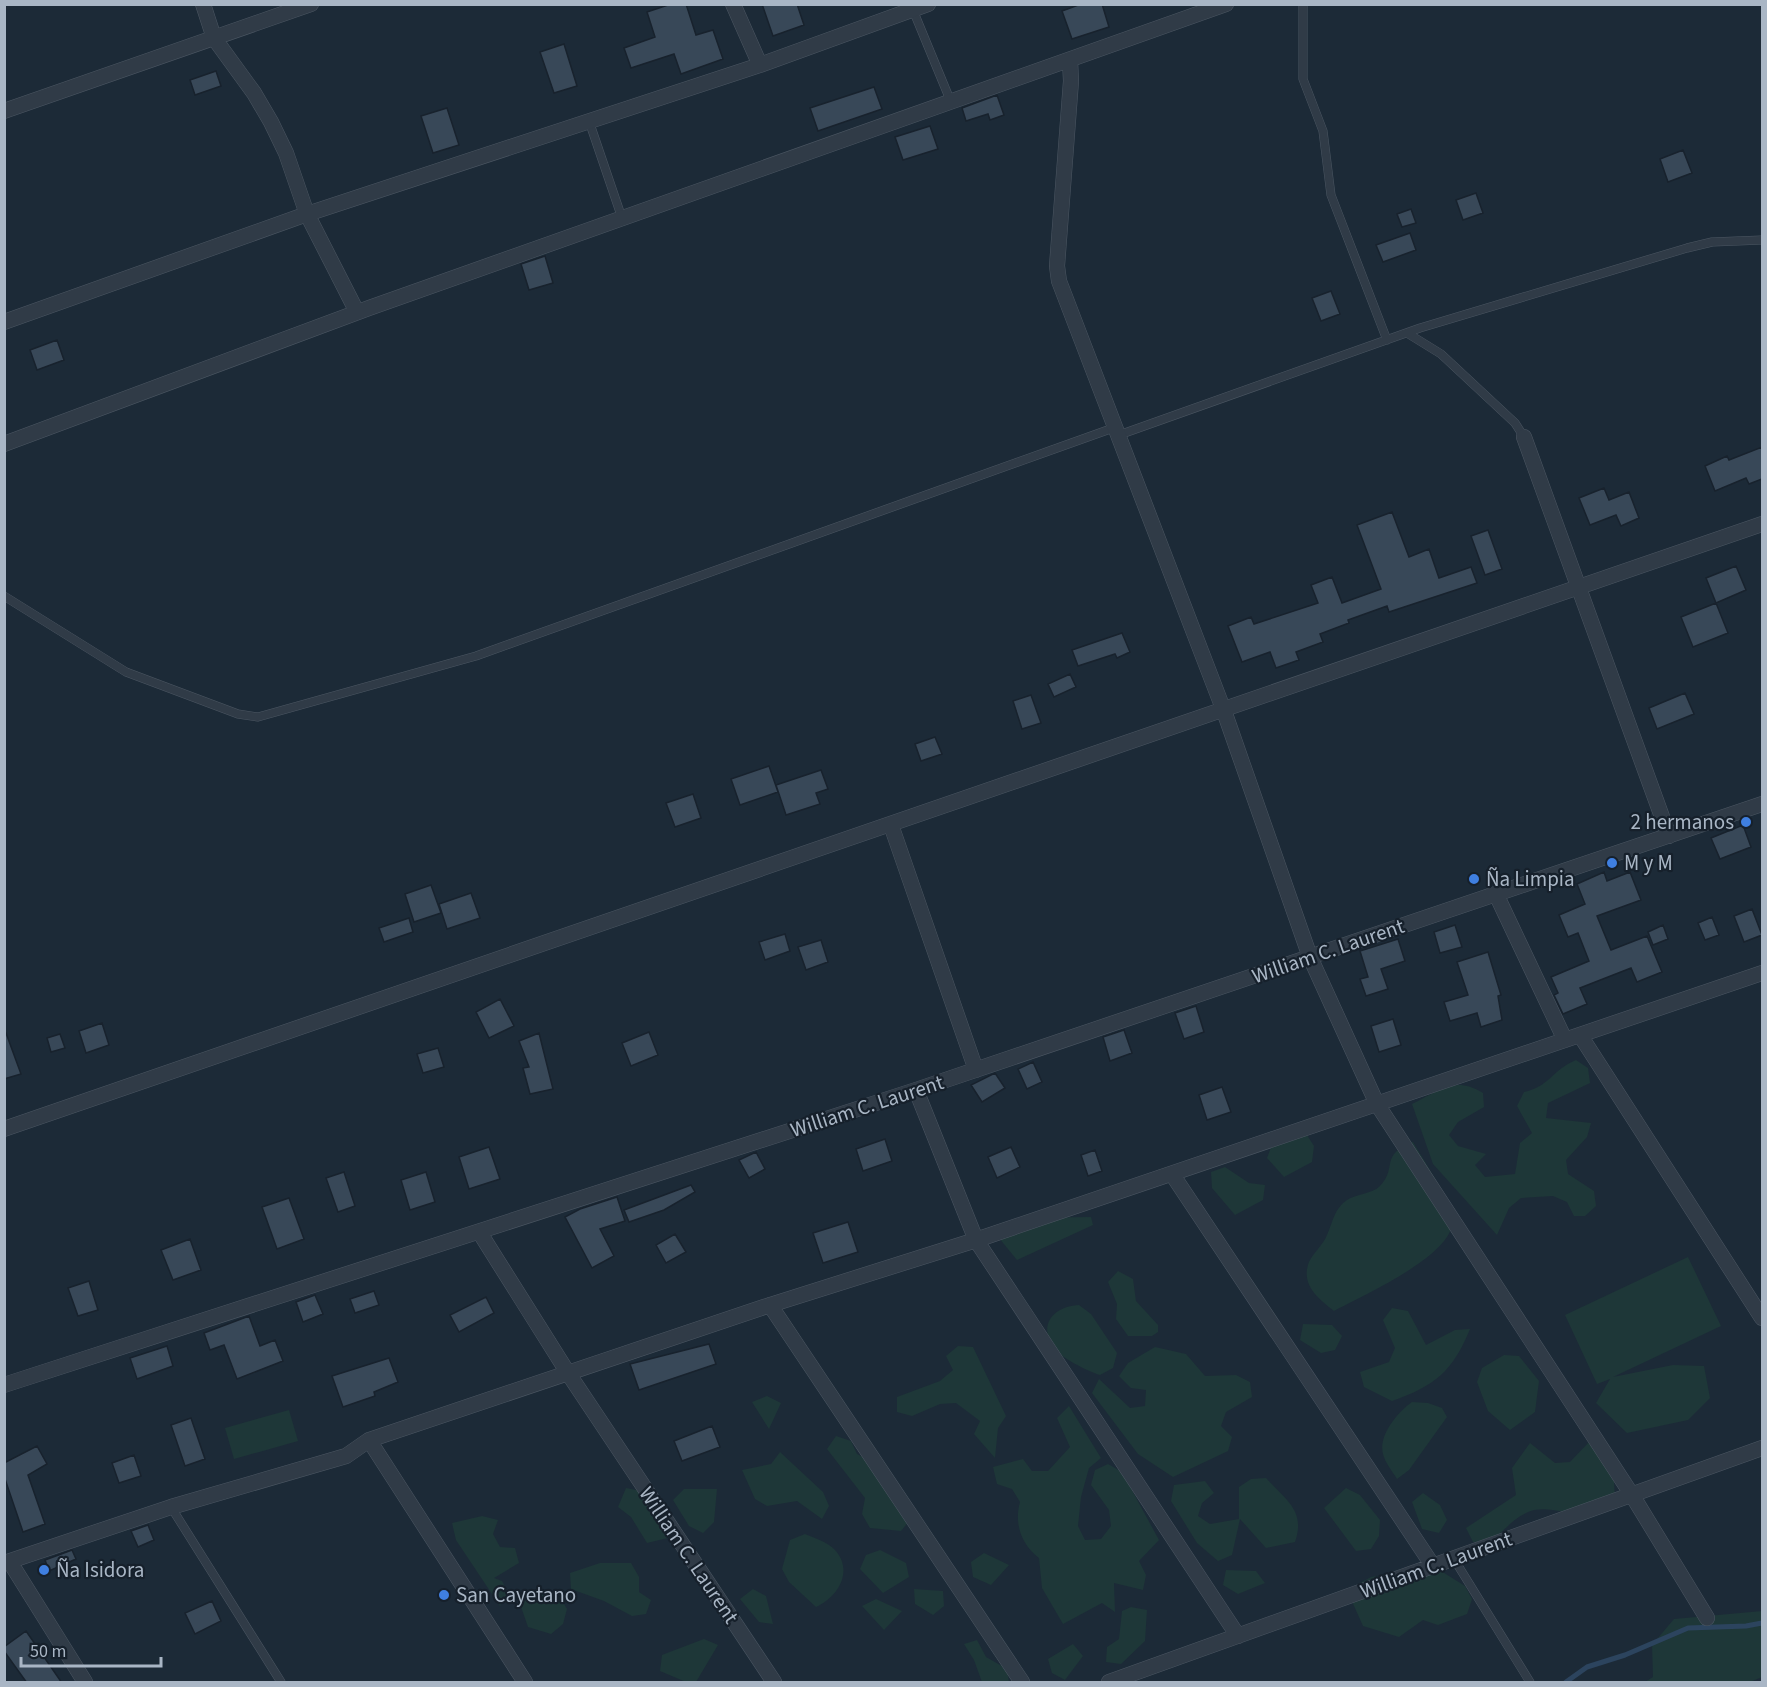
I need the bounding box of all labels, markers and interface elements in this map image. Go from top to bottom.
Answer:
place label: 2 hermanos [1631,807,1734,837]
marker: 2 hermanos [1739,815,1753,829]
place label: M y M [1624,848,1673,878]
marker: M y M [1605,856,1619,870]
place label: Ña Limpia [1486,864,1575,894]
marker: Ña Limpia [1467,872,1481,886]
street label: William C. Laurent [1248,911,1408,991]
street label: William C. Laurent [787,1067,947,1145]
street label: William C. Laurent [632,1481,746,1629]
street label: William C. Laurent [1356,1524,1516,1606]
place label: Ña Isidora [56,1555,144,1585]
marker: Ña Isidora [37,1563,51,1577]
place label: San Cayetano [456,1580,576,1610]
marker: San Cayetano [437,1588,451,1602]
scale bar [21,1630,160,1668]
text: 50 m [30,1639,66,1664]

